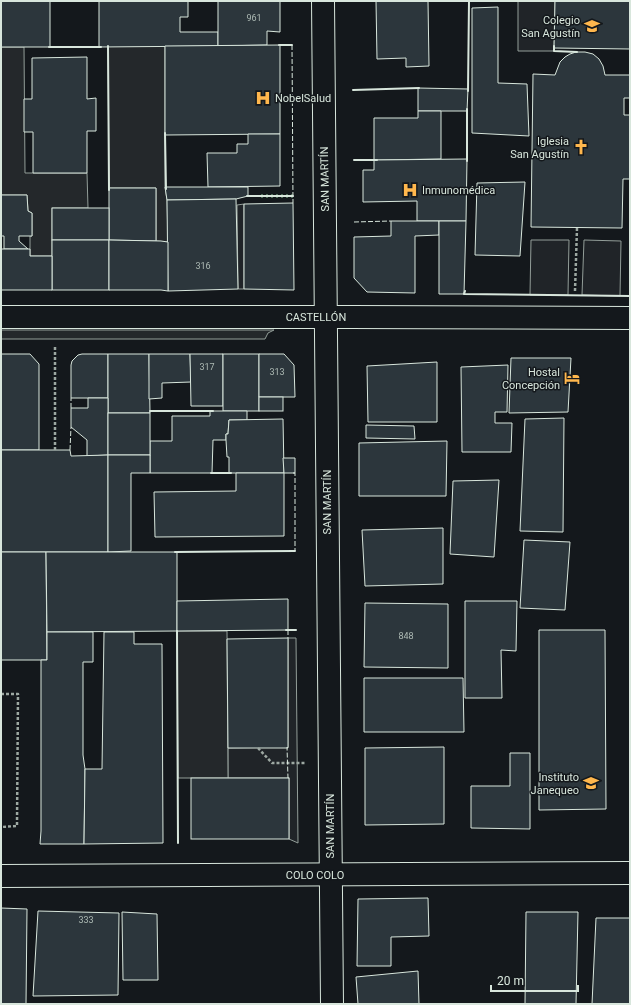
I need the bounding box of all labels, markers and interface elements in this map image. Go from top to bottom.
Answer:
house number: 961 [246,13,262,23]
place label: Colegio San Agustín [521,14,580,40]
school or university icon: Colegio San Agustín [583,17,601,35]
hospital icon: NobelSalud [254,89,272,107]
place label: NobelSalud [275,92,331,105]
place label: Iglesia San Agustín [510,135,569,161]
church icon: Iglesia San Agustín [572,138,590,156]
street label: SAN MARTÍN [318,146,332,212]
hospital icon: Inmunomédica [401,181,419,199]
place label: Inmunomédica [422,184,495,197]
house number: 316 [195,261,211,271]
street label: CASTELLÓN [286,311,346,324]
house number: 317 [199,362,215,372]
place label: Hostal Concepción [502,366,560,392]
house number: 313 [269,367,285,377]
hotel icon: Hostal Concepción [563,369,581,387]
street label: SAN MARTÍN [321,470,334,534]
house number: 848 [398,631,414,641]
place label: Instituto Janequeo [531,771,579,797]
school or university icon: Instituto Janequeo [582,774,600,792]
street label: SAN MARTÍN [324,794,337,858]
street label: COLO COLO [286,869,344,882]
house number: 333 [78,915,94,925]
scale bar [491,967,578,993]
text: 20 m [497,974,524,988]

